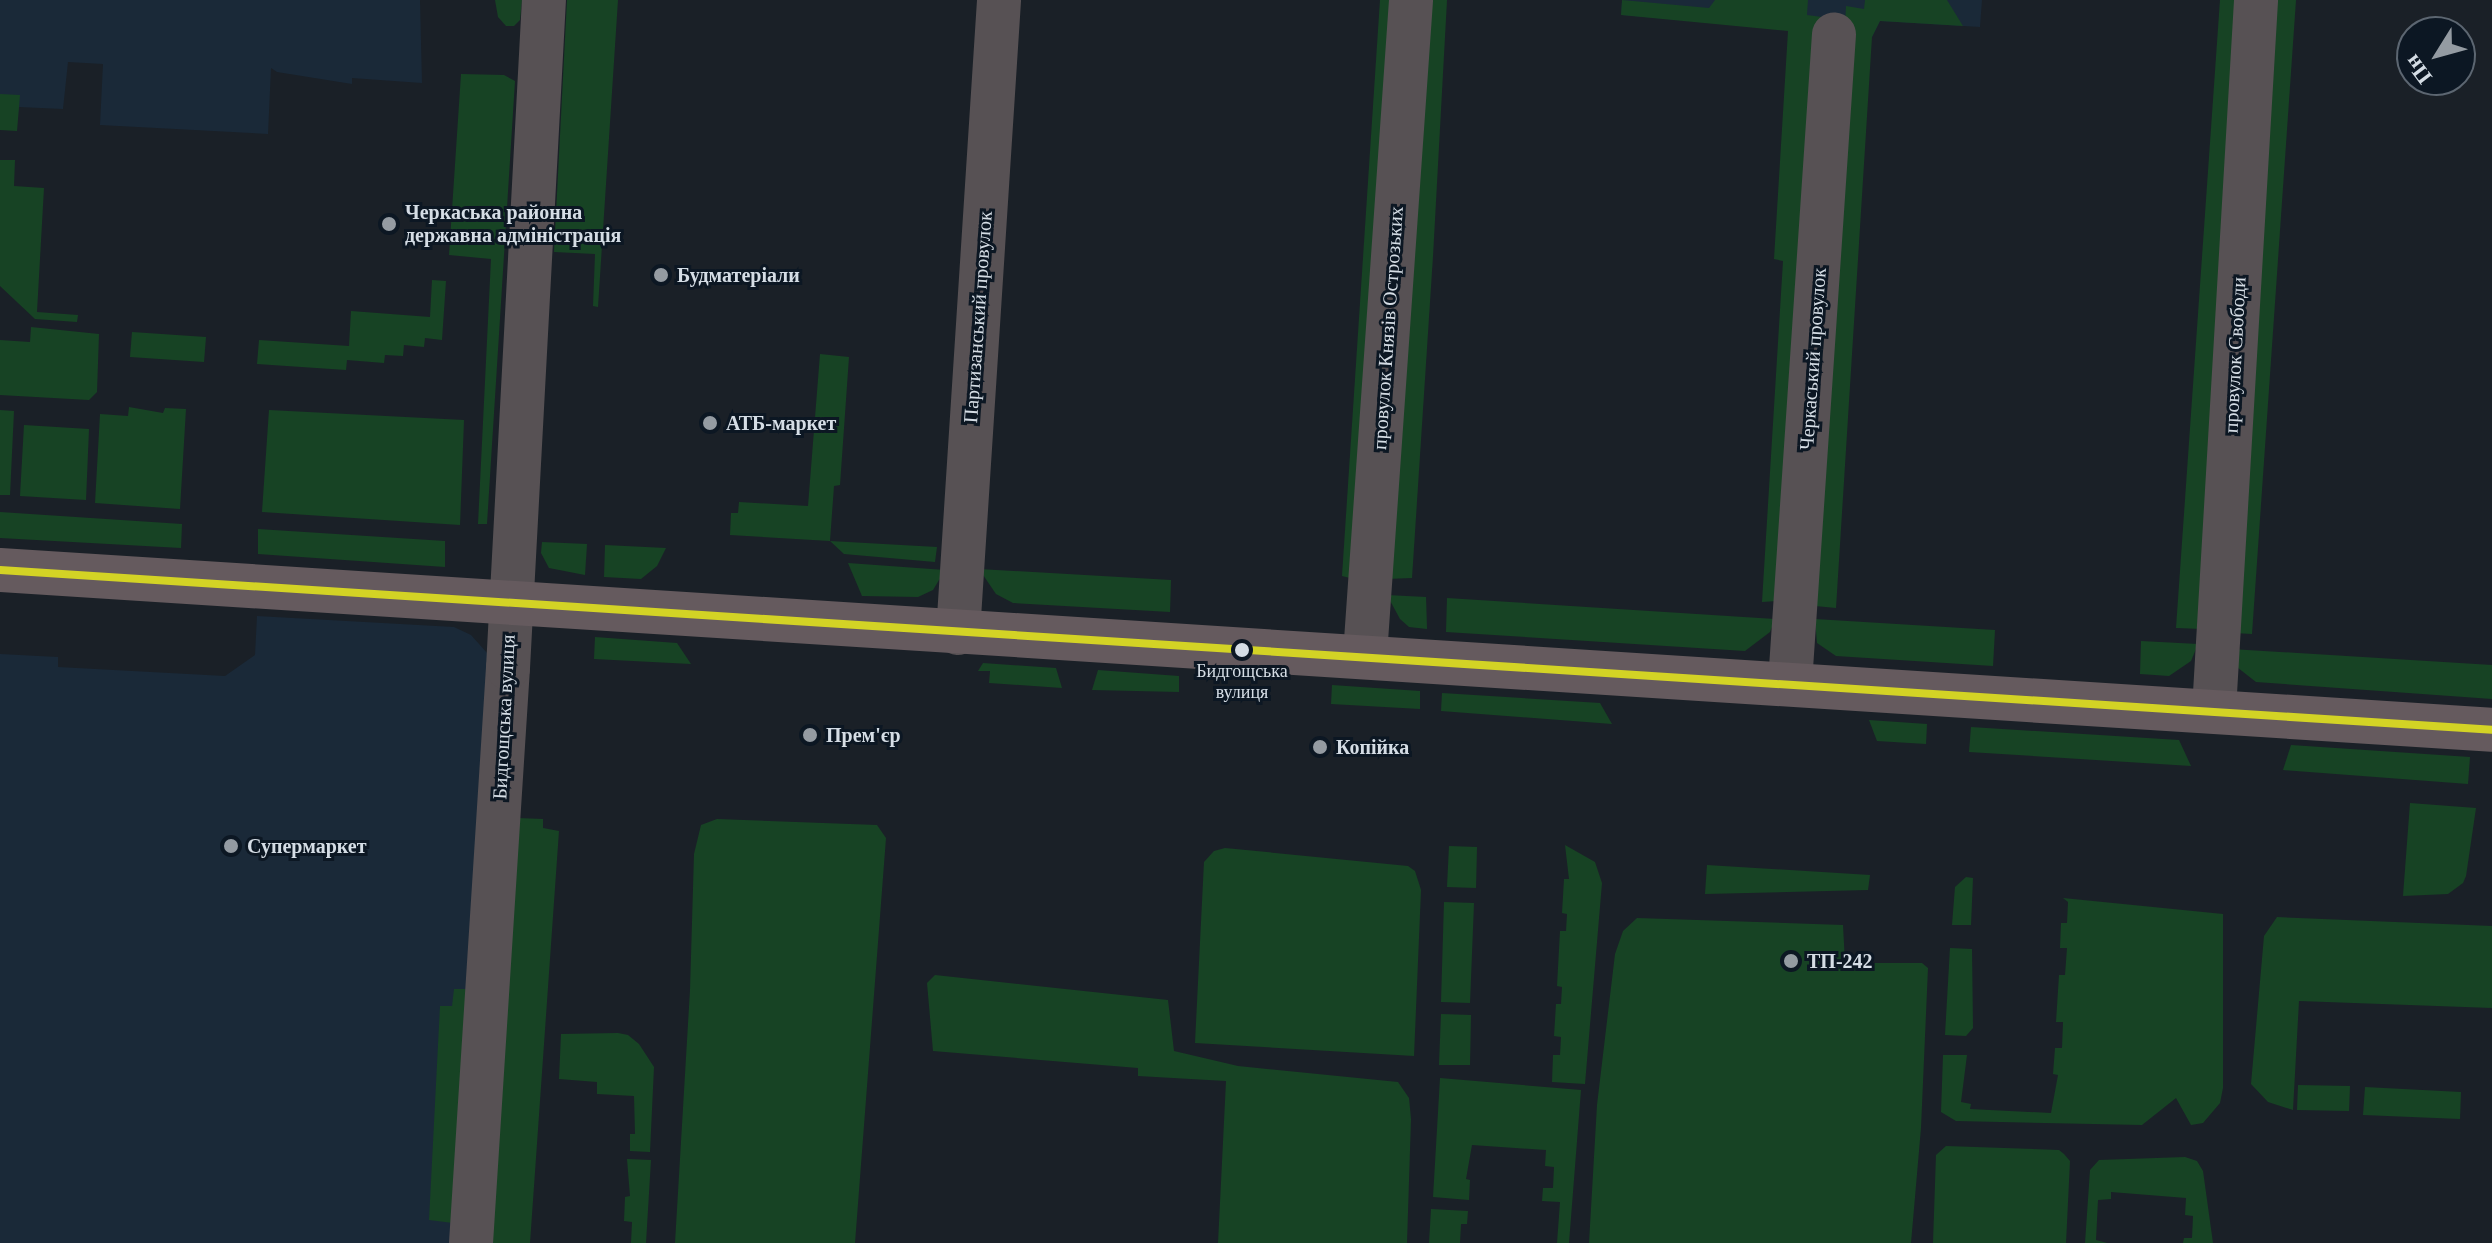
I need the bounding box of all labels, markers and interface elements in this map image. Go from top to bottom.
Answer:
north arrow [2396,16,2476,96]
text: Пн [2399,50,2437,89]
place label: Черкаська районна державна адміністрація [405,200,621,247]
street label: провулок Князів Острозьких [1368,205,1408,451]
street label: Партизанський провулок [959,210,997,424]
marker: Черкаська районна державна адміністрація [380,215,398,233]
place label: Будматеріали [677,263,800,287]
marker: Будматеріали [652,266,670,284]
street label: Черкаський провулок [1795,267,1831,451]
street label: провулок Свободи [2219,276,2251,434]
place label: АТБ-маркет [726,411,836,435]
marker: АТБ-маркет [701,414,719,432]
street label: Бидгощська вулиця [488,634,520,800]
marker: Бидгощська вулиця [1234,642,1250,658]
place label: Бидгощська вулиця [1196,661,1288,704]
place label: Прем'єр [826,723,901,747]
marker: Прем'єр [801,726,819,744]
place label: Копійка [1336,735,1409,759]
marker: Копійка [1311,738,1329,756]
place label: Супермаркет [247,834,367,858]
marker: Супермаркет [222,837,240,855]
place label: ТП-242 [1807,949,1873,973]
marker: ТП-242 [1782,952,1800,970]

